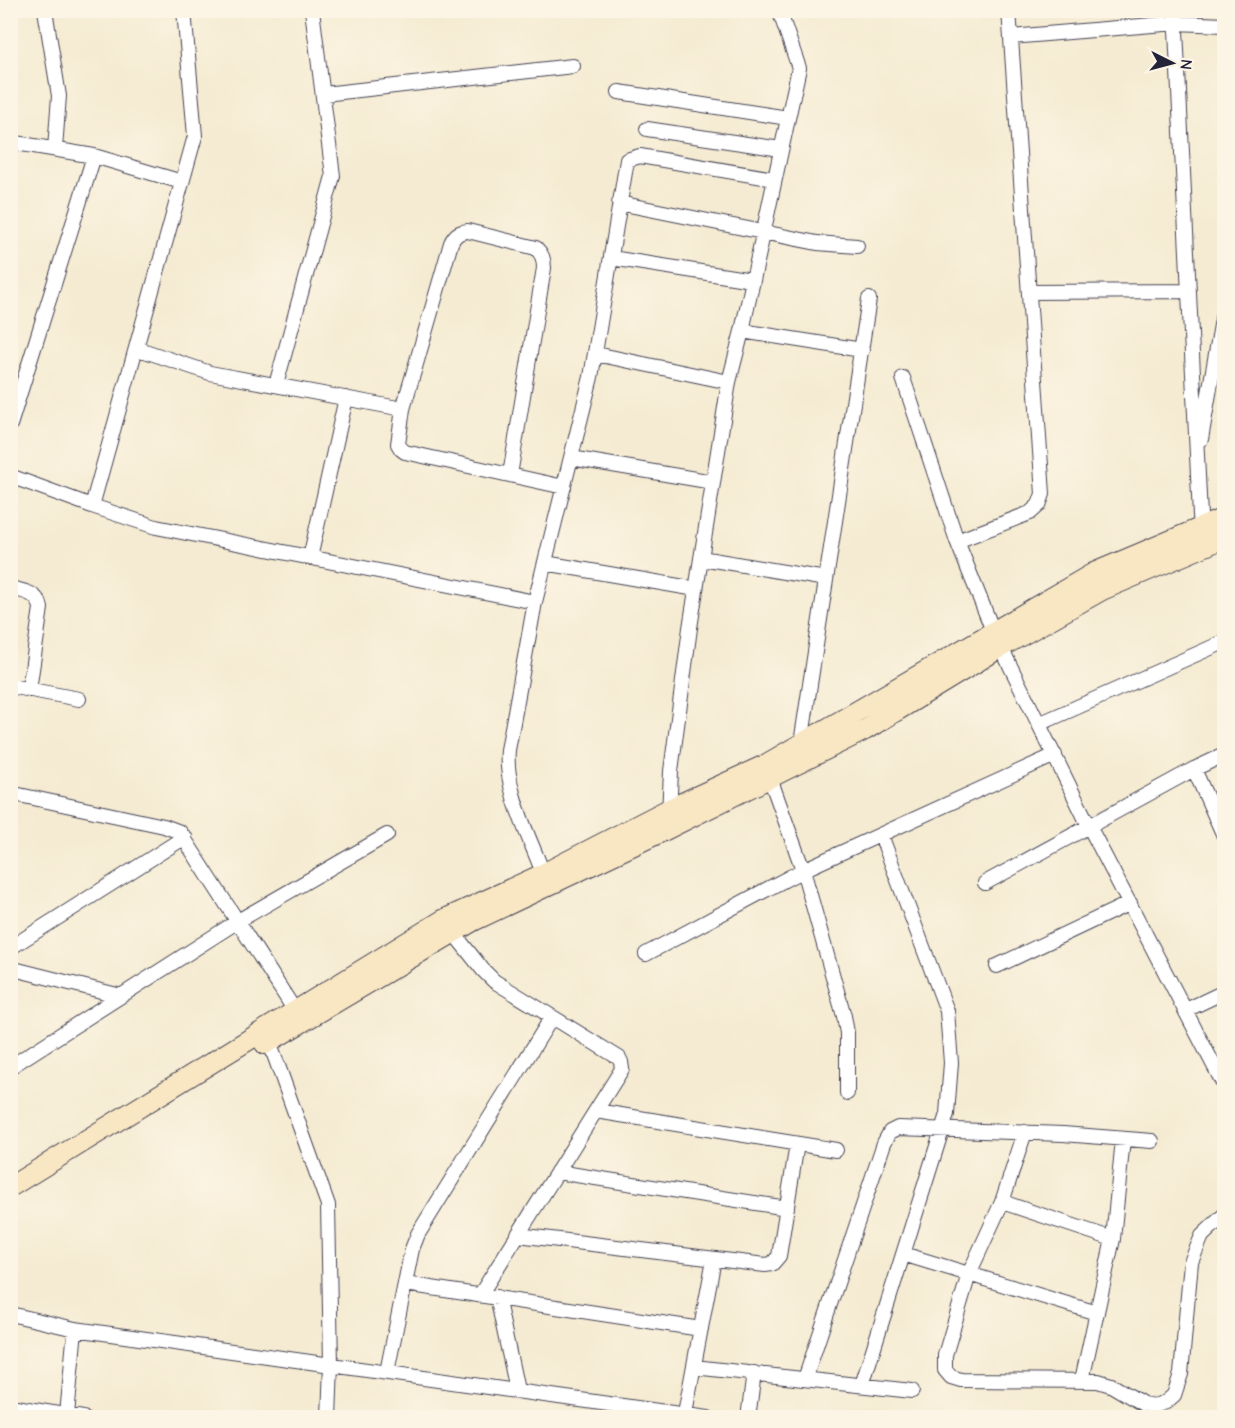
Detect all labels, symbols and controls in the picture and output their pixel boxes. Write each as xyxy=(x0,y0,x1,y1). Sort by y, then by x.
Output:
north arrow xyxy=(1142,33,1202,93)
text: N xyxy=(1176,58,1195,71)

